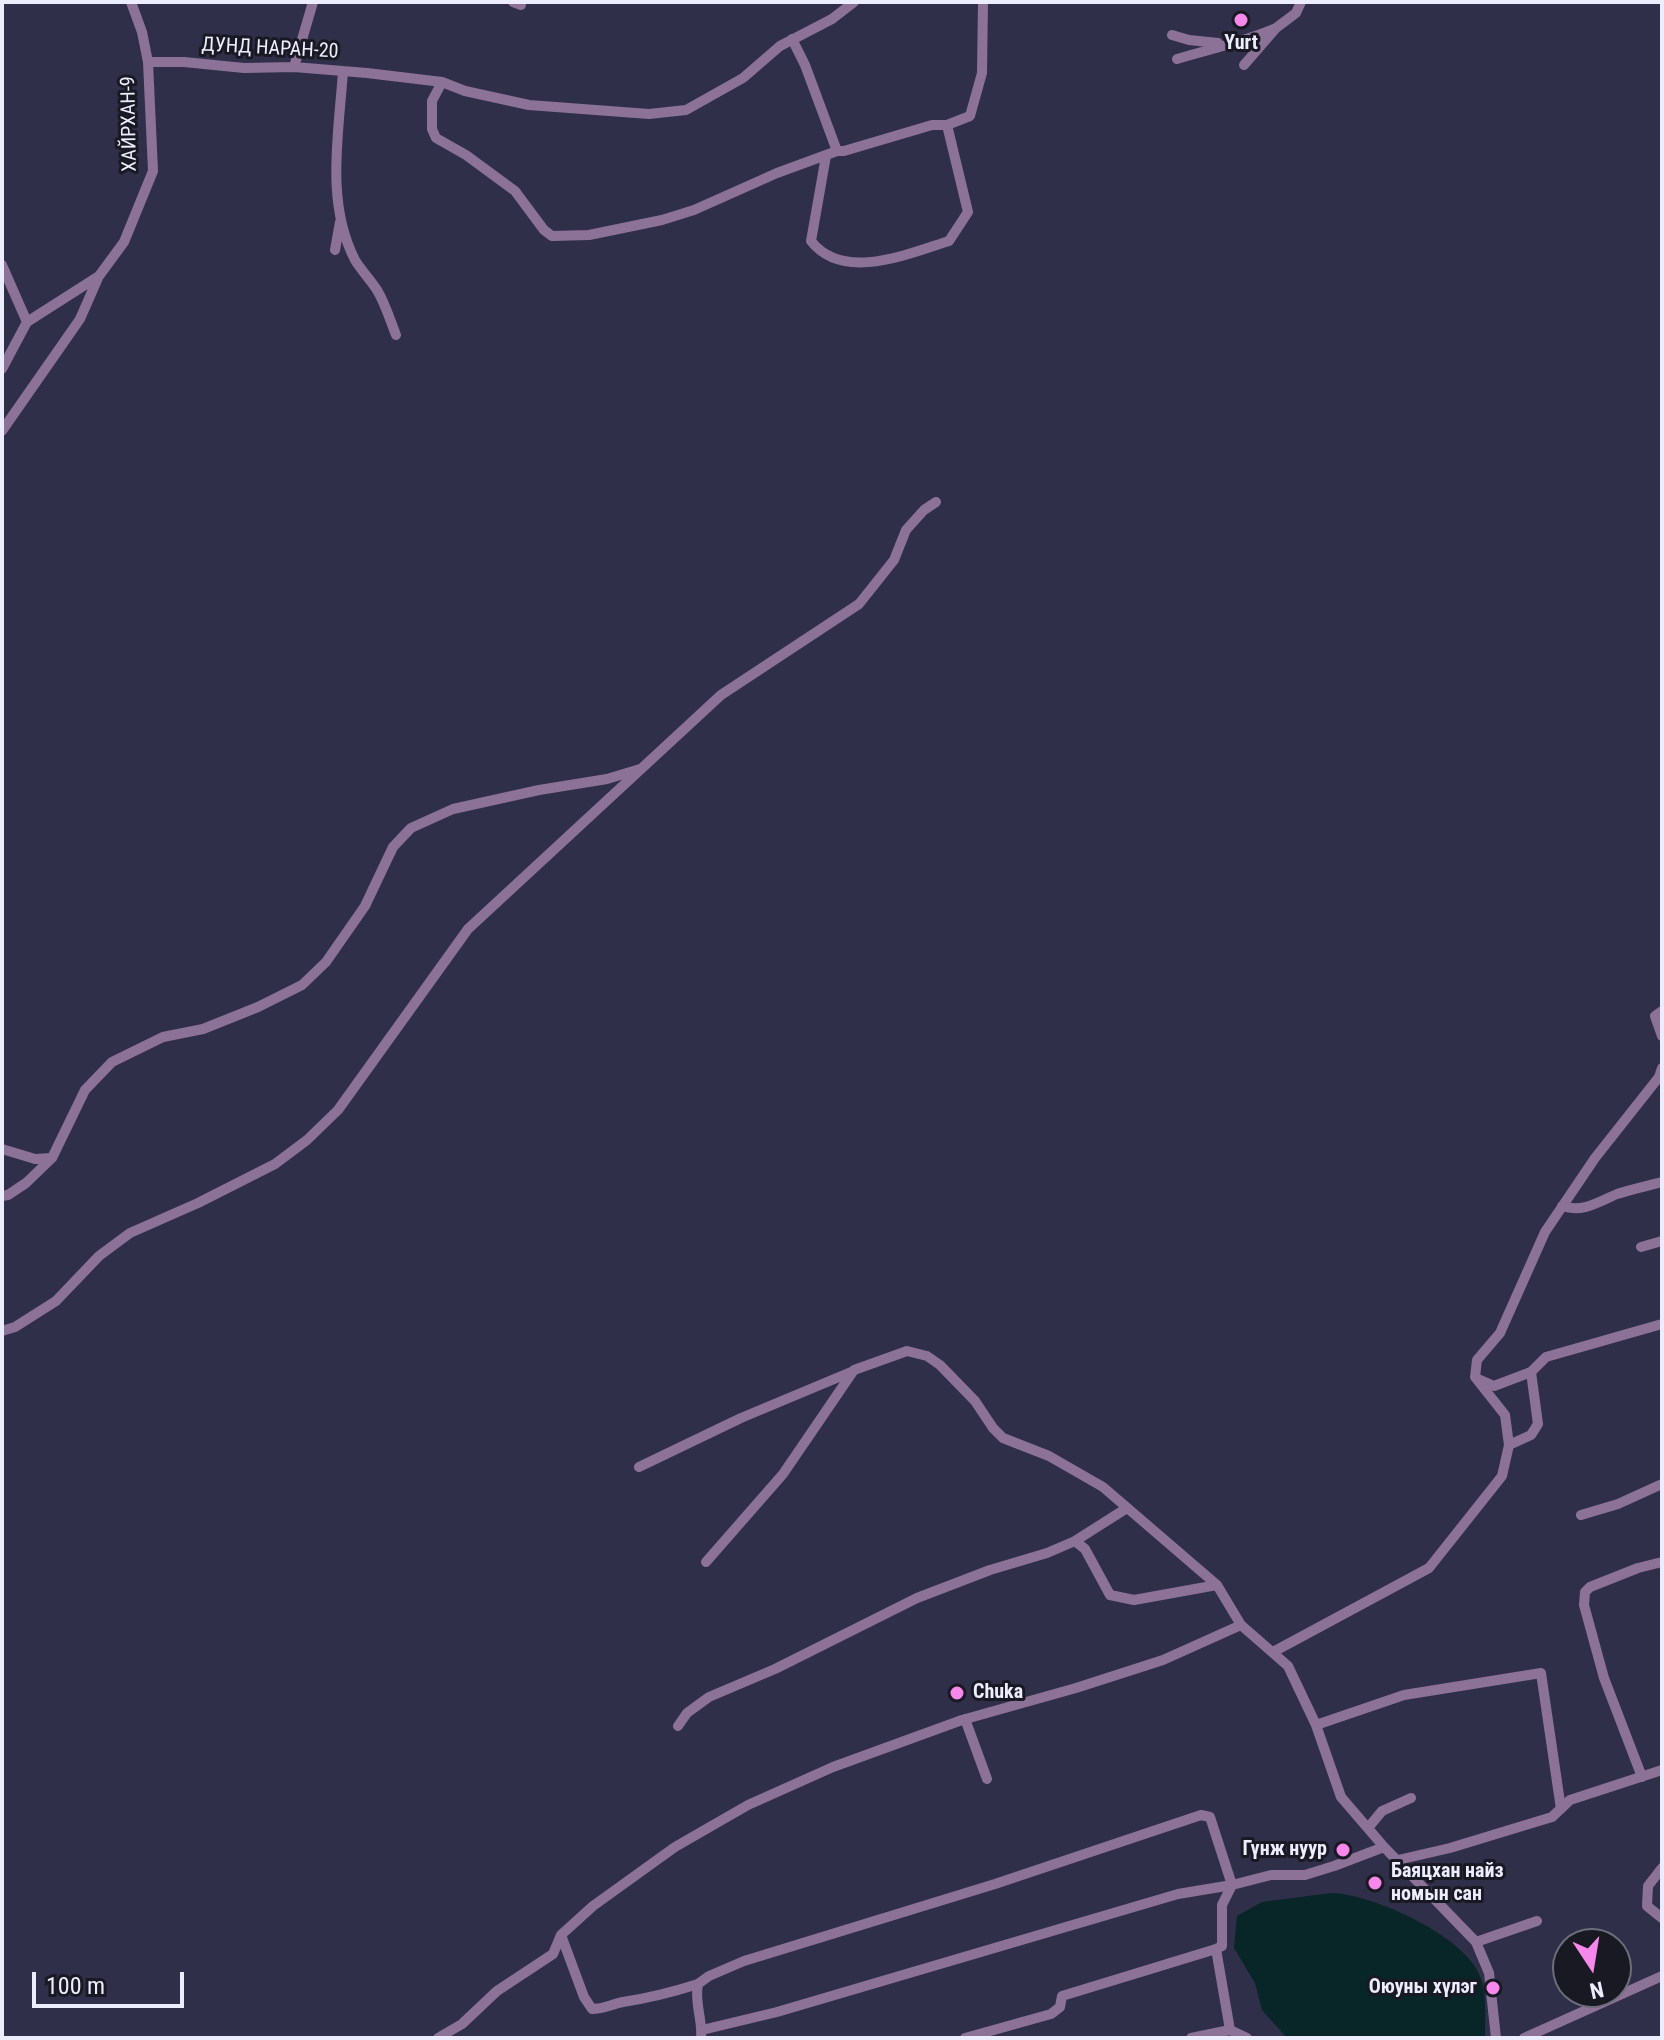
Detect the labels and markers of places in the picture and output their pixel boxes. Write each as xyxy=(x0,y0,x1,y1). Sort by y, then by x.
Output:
marker: Yurt xyxy=(1232,11,1250,29)
place label: Yurt xyxy=(1224,32,1258,56)
place label: Chuka xyxy=(973,1681,1023,1705)
marker: Chuka xyxy=(948,1684,966,1702)
place label: Гүнж нуур xyxy=(1242,1838,1327,1862)
marker: Гүнж нуур xyxy=(1334,1841,1352,1859)
place label: Баяцхан найз номын сан xyxy=(1391,1860,1504,1907)
marker: Баяцхан найз номын сан xyxy=(1366,1874,1384,1892)
place label: Оюуны хүлэг xyxy=(1369,1976,1477,2000)
marker: Оюуны хүлэг xyxy=(1484,1979,1502,1997)

